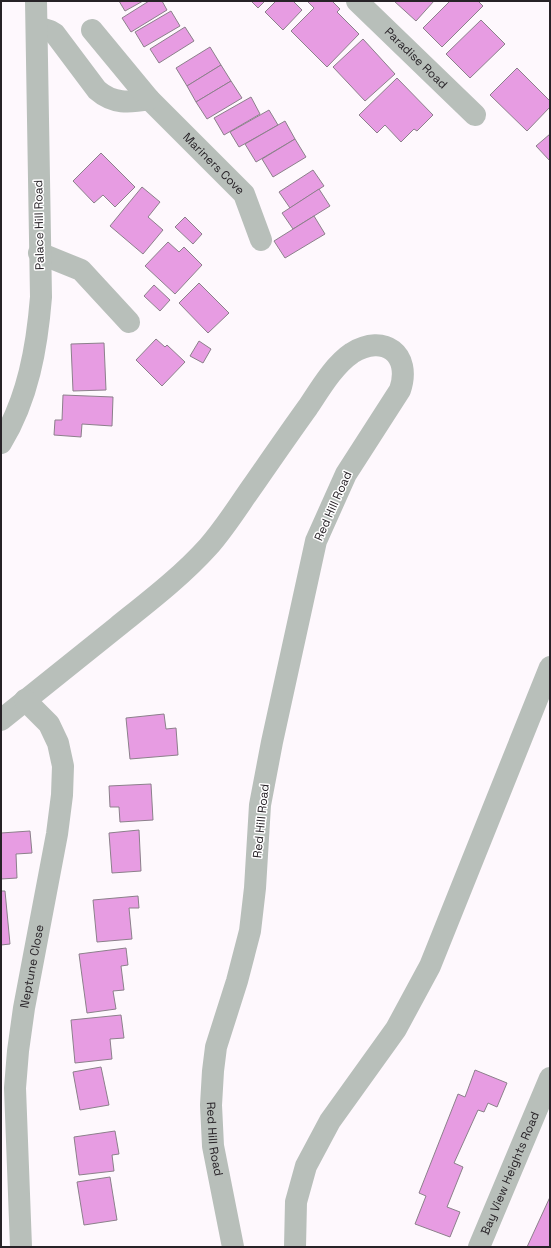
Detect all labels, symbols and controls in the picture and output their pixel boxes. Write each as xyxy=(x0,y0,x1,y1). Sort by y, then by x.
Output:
street label: Paradise Road xyxy=(381,24,451,92)
street label: Mariners Cove xyxy=(179,129,248,198)
street label: Palace Hill Road xyxy=(30,180,48,270)
street label: Red Hill Road xyxy=(310,469,356,543)
street label: Red Hill Road xyxy=(249,783,273,859)
street label: Neptune Close xyxy=(16,923,48,1009)
street label: Red Hill Road xyxy=(203,1101,227,1177)
street label: Bay View Heights Road xyxy=(477,1109,543,1237)

